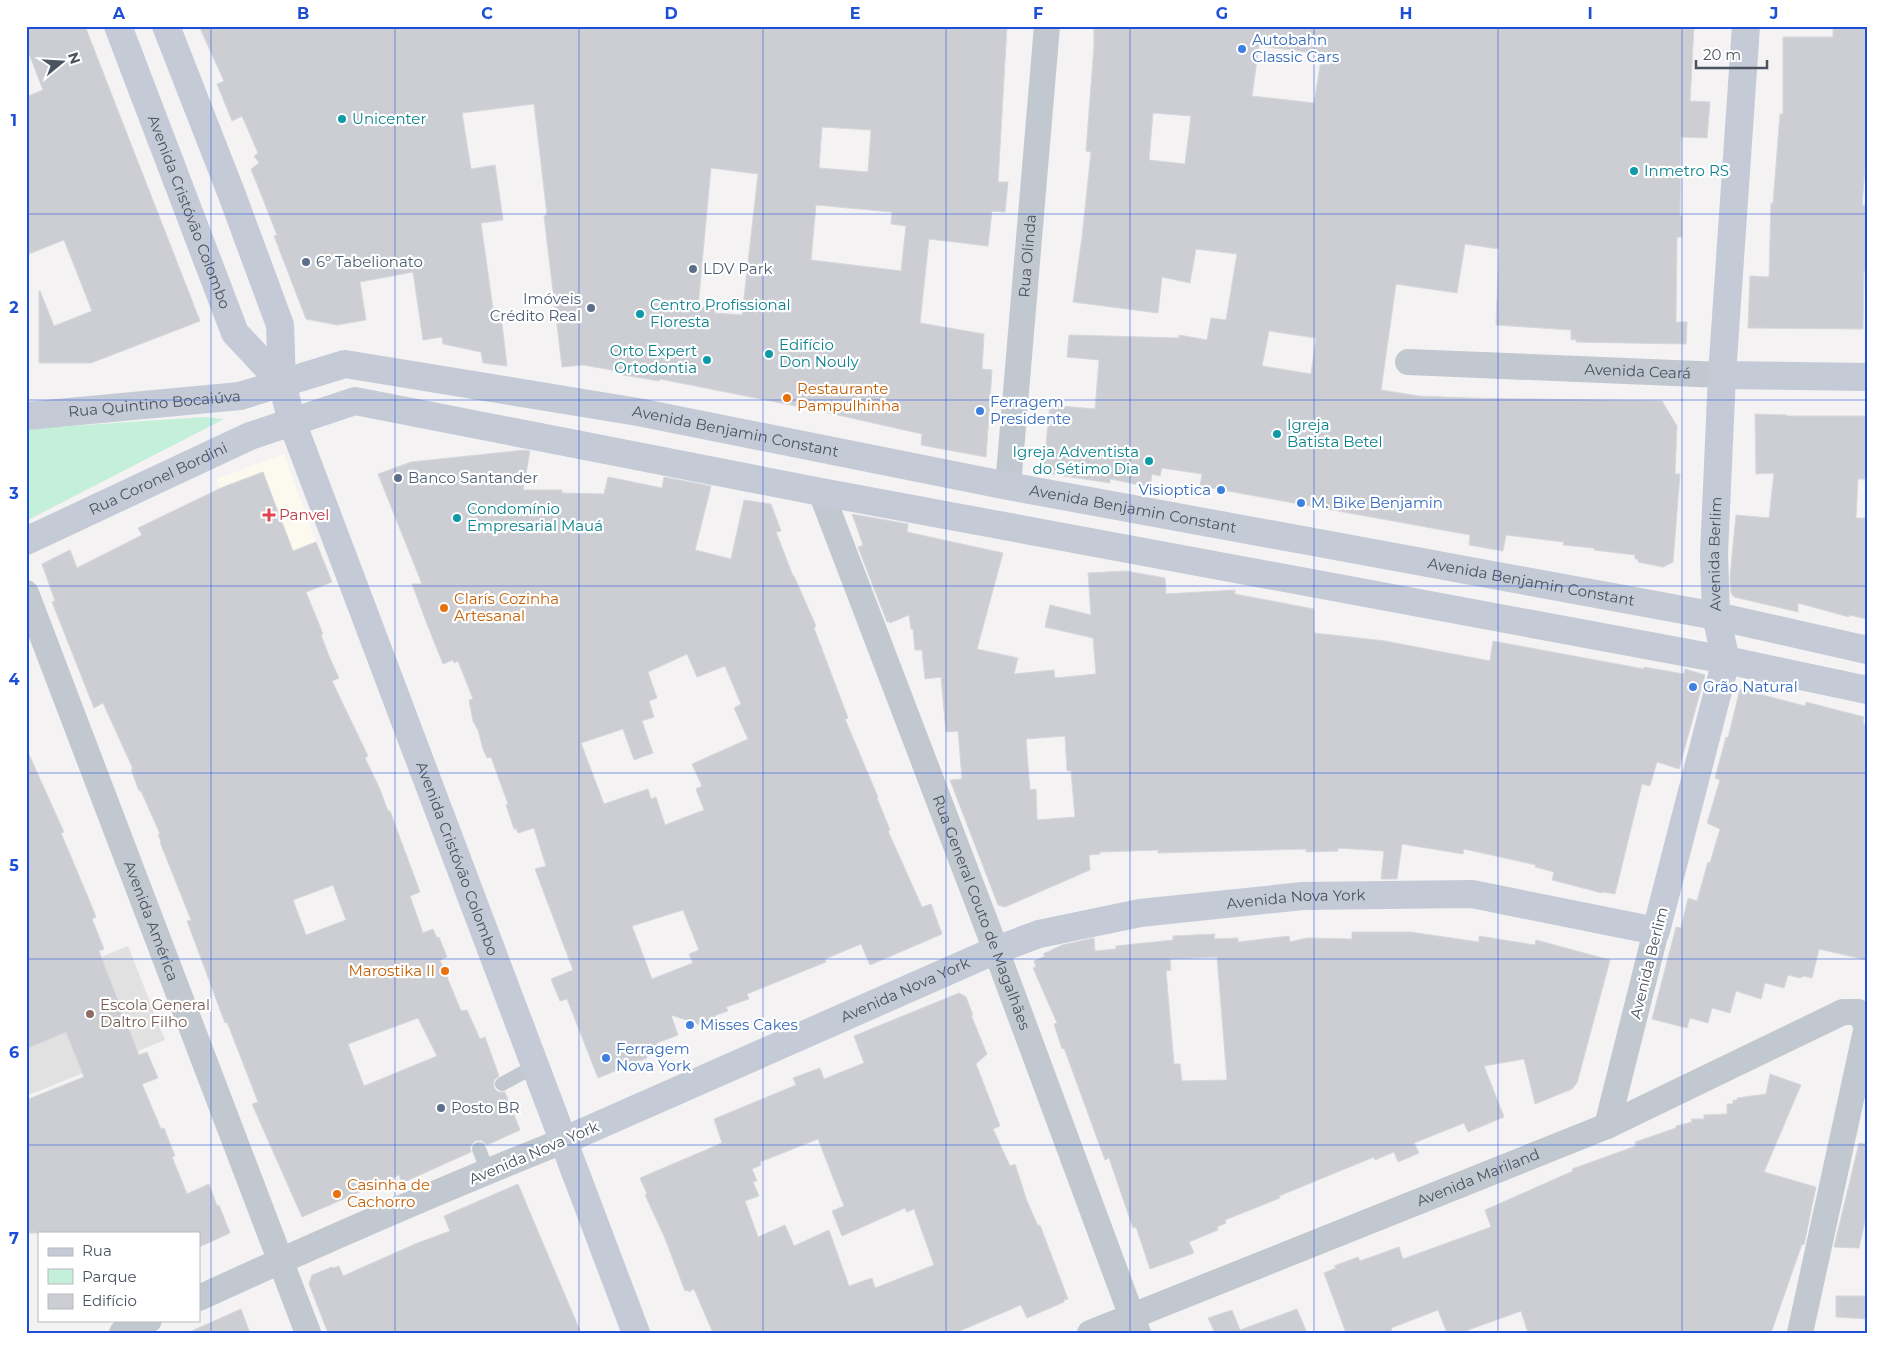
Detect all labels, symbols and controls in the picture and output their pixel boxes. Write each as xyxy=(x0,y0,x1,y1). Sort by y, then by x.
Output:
text: A xyxy=(112,4,126,23)
text: B xyxy=(297,4,309,23)
text: C xyxy=(481,4,493,23)
text: D xyxy=(664,4,678,23)
text: E xyxy=(850,4,860,23)
text: F xyxy=(1033,4,1043,23)
text: G xyxy=(1216,4,1228,23)
text: H xyxy=(1400,4,1412,23)
text: I xyxy=(1587,4,1593,23)
text: J xyxy=(1769,4,1778,23)
place label: Autobahn Classic Cars xyxy=(1252,30,1339,66)
north arrow xyxy=(38,38,88,88)
scale bar xyxy=(1696,38,1767,70)
marker: Autobahn Classic Cars xyxy=(1236,43,1248,55)
text: 20 m xyxy=(1703,45,1741,64)
text: N xyxy=(64,50,85,66)
place label: Unicenter xyxy=(352,109,426,128)
text: 1 xyxy=(11,111,17,130)
street label: Avenida Cristóvão Colombo xyxy=(144,112,235,311)
marker: Unicenter xyxy=(336,113,348,125)
place label: Inmetro RS xyxy=(1644,161,1729,180)
marker: Inmetro RS xyxy=(1628,165,1640,177)
street label: Rua Olinda xyxy=(1014,213,1040,298)
place label: 6º Tabelionato xyxy=(316,252,423,271)
marker: 6º Tabelionato xyxy=(300,256,312,268)
place label: LDV Park xyxy=(703,259,773,278)
marker: LDV Park xyxy=(687,263,699,275)
place label: Imóveis Crédito Real xyxy=(490,289,581,325)
place label: Centro Profissional Floresta xyxy=(650,295,791,331)
text: 2 xyxy=(9,298,19,317)
marker: Imóveis Crédito Real xyxy=(585,302,597,314)
marker: Centro Profissional Floresta xyxy=(634,308,646,320)
place label: Edifício Don Nouly xyxy=(779,335,860,371)
place label: Orto Expert Ortodontia xyxy=(610,341,697,377)
marker: Edifício Don Nouly xyxy=(763,348,775,360)
marker: Orto Expert Ortodontia xyxy=(701,354,713,366)
street label: Avenida Ceará xyxy=(1584,359,1692,383)
place label: Restaurante Pampulhinha xyxy=(797,379,900,415)
street label: Rua Quintino Bocaiúva xyxy=(67,386,241,421)
marker: Restaurante Pampulhinha xyxy=(781,392,793,404)
place label: Ferragem Presidente xyxy=(990,392,1071,428)
street label: Avenida Benjamin Constant xyxy=(631,401,840,461)
marker: Ferragem Presidente xyxy=(974,405,986,417)
place label: Igreja Batista Betel xyxy=(1287,415,1382,451)
marker: Igreja Batista Betel xyxy=(1271,428,1283,440)
street label: Rua Coronel Bordini xyxy=(86,438,230,519)
place label: Igreja Adventista do Sétimo Dia xyxy=(1012,442,1139,478)
marker: Igreja Adventista do Sétimo Dia xyxy=(1143,455,1155,467)
place label: Banco Santander xyxy=(408,468,538,487)
marker: Banco Santander xyxy=(392,472,404,484)
street label: Avenida Benjamin Constant xyxy=(1028,480,1238,537)
place label: Visioptica xyxy=(1138,480,1211,499)
text: 3 xyxy=(8,484,19,503)
marker: Visioptica xyxy=(1215,484,1227,496)
place label: M. Bike Benjamin xyxy=(1311,493,1443,512)
street label: Avenida Berlim xyxy=(1704,496,1726,612)
marker: M. Bike Benjamin xyxy=(1295,497,1307,509)
place label: Condomínio Empresarial Mauá xyxy=(467,499,603,535)
place label: Panvel xyxy=(279,505,329,524)
marker: Panvel xyxy=(263,509,275,521)
marker: Condomínio Empresarial Mauá xyxy=(451,512,463,524)
street label: Avenida Benjamin Constant xyxy=(1426,553,1636,610)
place label: Clarís Cozinha Artesanal xyxy=(454,589,559,625)
marker: Clarís Cozinha Artesanal xyxy=(438,602,450,614)
text: 4 xyxy=(8,670,20,689)
place label: Grão Natural xyxy=(1703,677,1798,696)
marker: Grão Natural xyxy=(1687,681,1699,693)
street label: Avenida Cristóvão Colombo xyxy=(412,759,503,958)
street label: Rua General Couto de Magalhães xyxy=(929,792,1035,1032)
text: 5 xyxy=(9,856,19,875)
street label: Avenida América xyxy=(120,858,183,984)
street label: Avenida Nova York xyxy=(1225,885,1366,913)
street label: Avenida Berlim xyxy=(1625,905,1672,1021)
street label: Avenida Nova York xyxy=(837,953,973,1026)
place label: Marostika II xyxy=(348,961,435,980)
marker: Marostika II xyxy=(439,965,451,977)
place label: Escola General Daltro Filho xyxy=(100,995,210,1031)
marker: Escola General Daltro Filho xyxy=(84,1008,96,1020)
place label: Misses Cakes xyxy=(700,1015,798,1034)
marker: Misses Cakes xyxy=(684,1019,696,1031)
place label: Ferragem Nova York xyxy=(616,1039,691,1075)
text: 6 xyxy=(9,1043,19,1062)
marker: Ferragem Nova York xyxy=(600,1052,612,1064)
place label: Posto BR xyxy=(451,1098,520,1117)
marker: Posto BR xyxy=(435,1102,447,1114)
street label: Avenida Nova York xyxy=(466,1117,602,1189)
street label: Avenida Mariland xyxy=(1414,1144,1542,1210)
place label: Casinha de Cachorro xyxy=(347,1175,430,1211)
marker: Casinha de Cachorro xyxy=(331,1188,343,1200)
text: 7 xyxy=(9,1229,19,1248)
legend xyxy=(38,1232,200,1322)
text: Rua xyxy=(82,1241,112,1260)
text: Parque xyxy=(82,1267,137,1286)
text: Edifício xyxy=(82,1291,137,1310)

